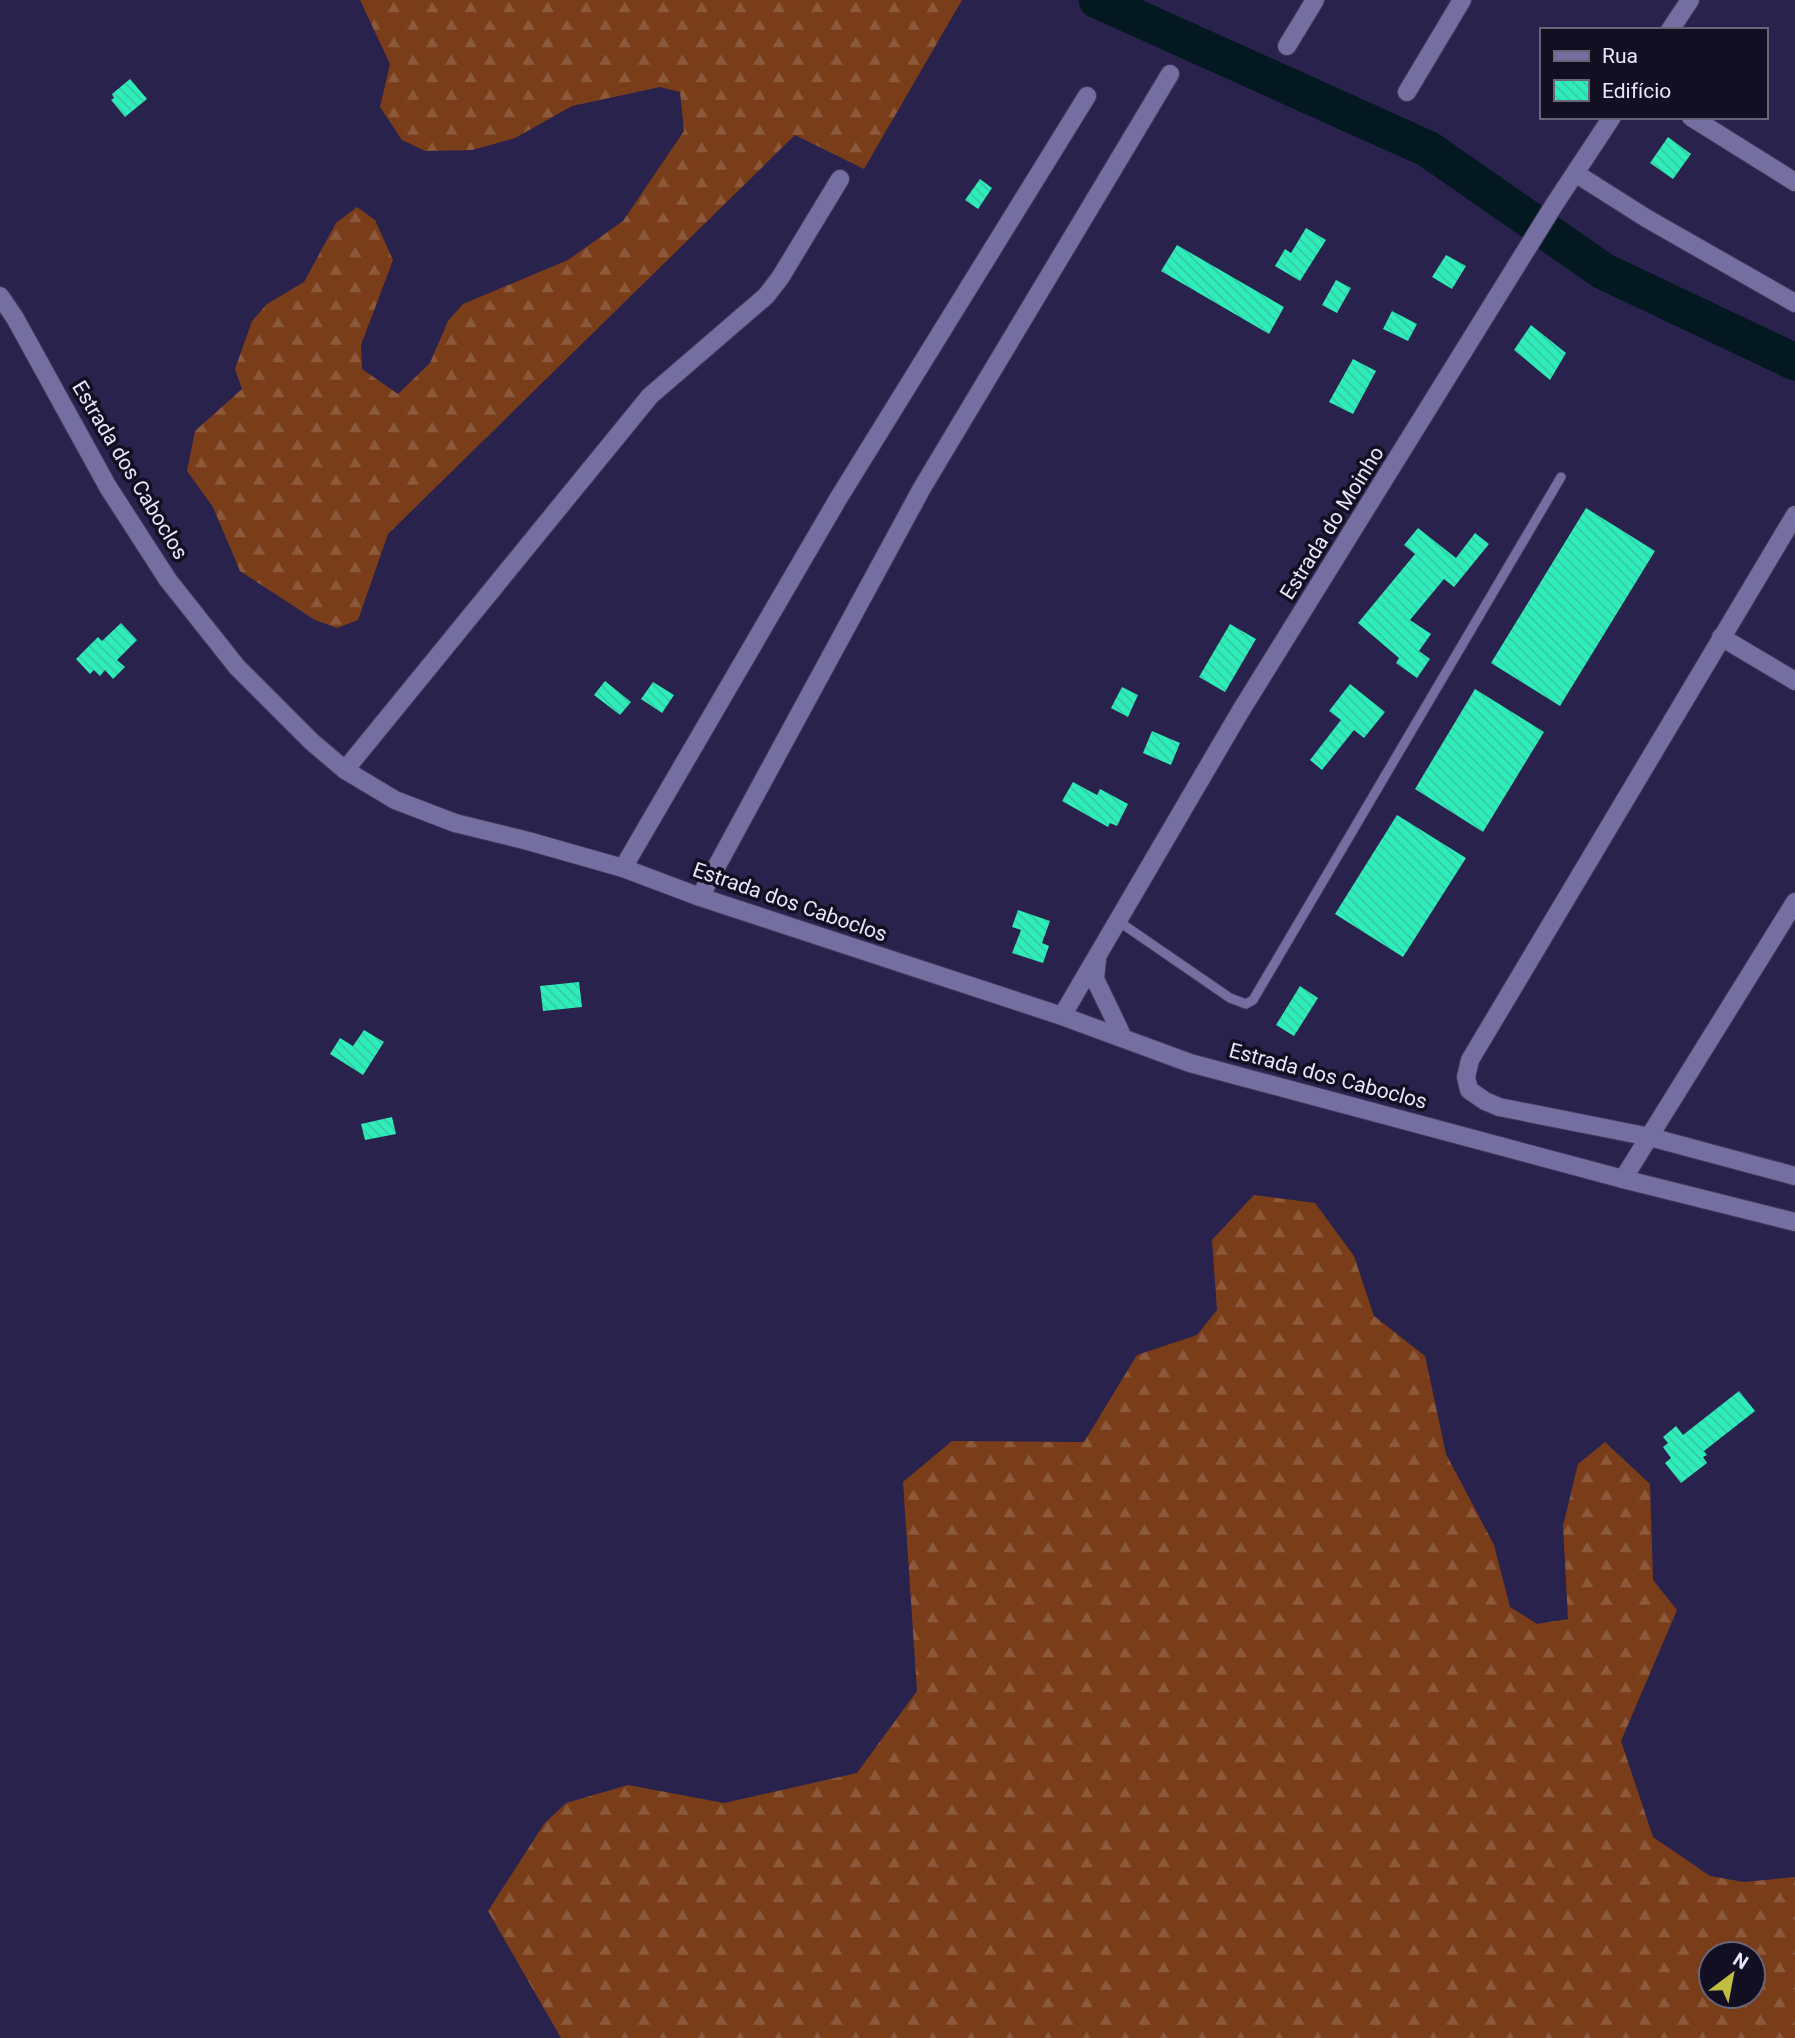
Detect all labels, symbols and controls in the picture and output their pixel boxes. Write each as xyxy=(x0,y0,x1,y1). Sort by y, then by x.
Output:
legend xyxy=(1540,28,1767,119)
text: Rua xyxy=(1602,44,1638,68)
text: Edifício xyxy=(1602,79,1671,103)
street label: Estrada dos Caboclos xyxy=(67,376,193,564)
street label: Estrada do Moinho xyxy=(1275,442,1389,604)
street label: Estrada dos Caboclos xyxy=(690,857,890,947)
street label: Estrada dos Caboclos xyxy=(1226,1038,1430,1114)
north arrow xyxy=(1697,1940,1767,2010)
text: N xyxy=(1729,1948,1753,1974)

